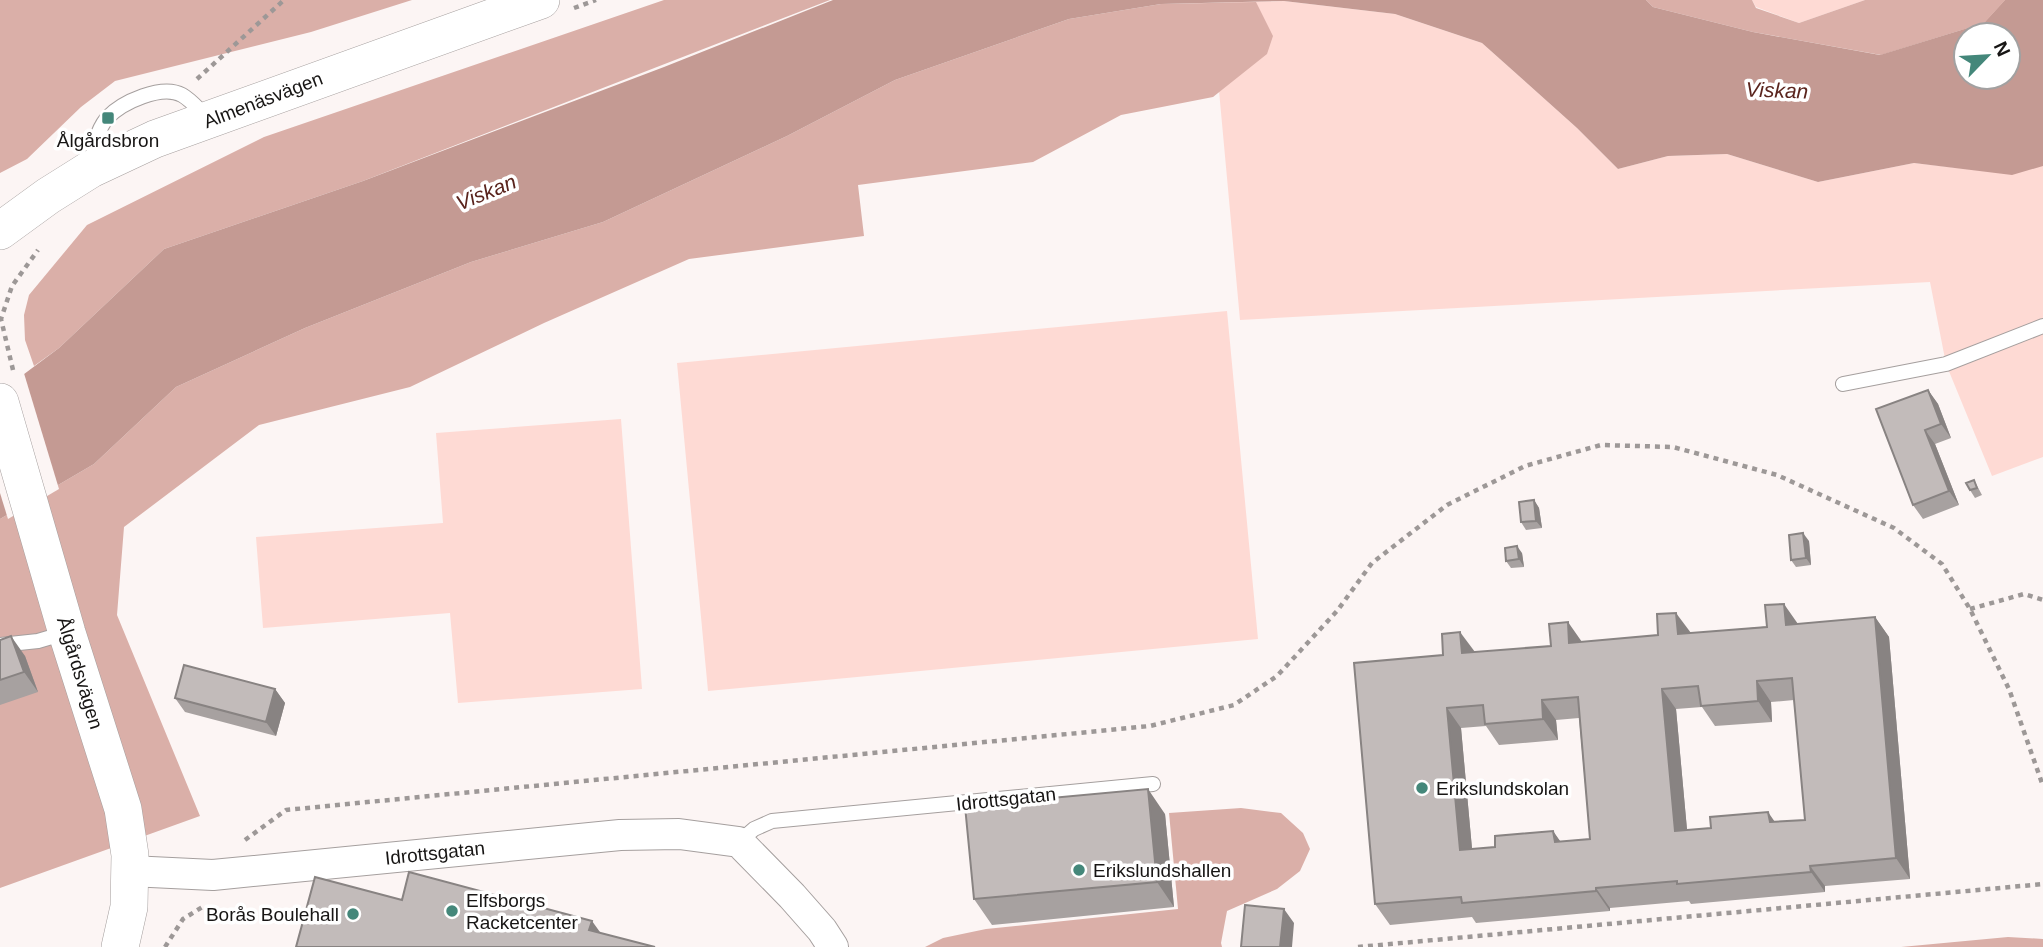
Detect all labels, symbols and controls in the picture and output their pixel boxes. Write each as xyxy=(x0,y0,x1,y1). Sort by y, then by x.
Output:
north arrow xyxy=(1952,21,2022,91)
text: N xyxy=(1990,38,2014,60)
street label: Almenäsvägen xyxy=(201,68,325,132)
water label: Viskan xyxy=(1745,77,1809,103)
marker: Ålgårdsbron xyxy=(100,110,116,126)
place label: Ålgårdsbron xyxy=(57,130,159,151)
water label: Viskan xyxy=(453,170,519,214)
street label: Ålgårdsvägen xyxy=(53,614,107,732)
place label: Erikslundskolan xyxy=(1436,778,1569,799)
marker: Erikslundskolan xyxy=(1414,780,1430,796)
street label: Idrottsgatan xyxy=(955,783,1057,815)
street label: Idrottsgatan xyxy=(384,837,486,869)
place label: Erikslundshallen xyxy=(1093,860,1231,881)
marker: Erikslundshallen xyxy=(1071,862,1087,878)
place label: Elfsborgs Racketcenter xyxy=(466,890,579,933)
marker: Elfsborgs Racketcenter xyxy=(444,903,460,919)
place label: Borås Boulehall xyxy=(206,904,339,925)
marker: Borås Boulehall xyxy=(345,906,361,922)

